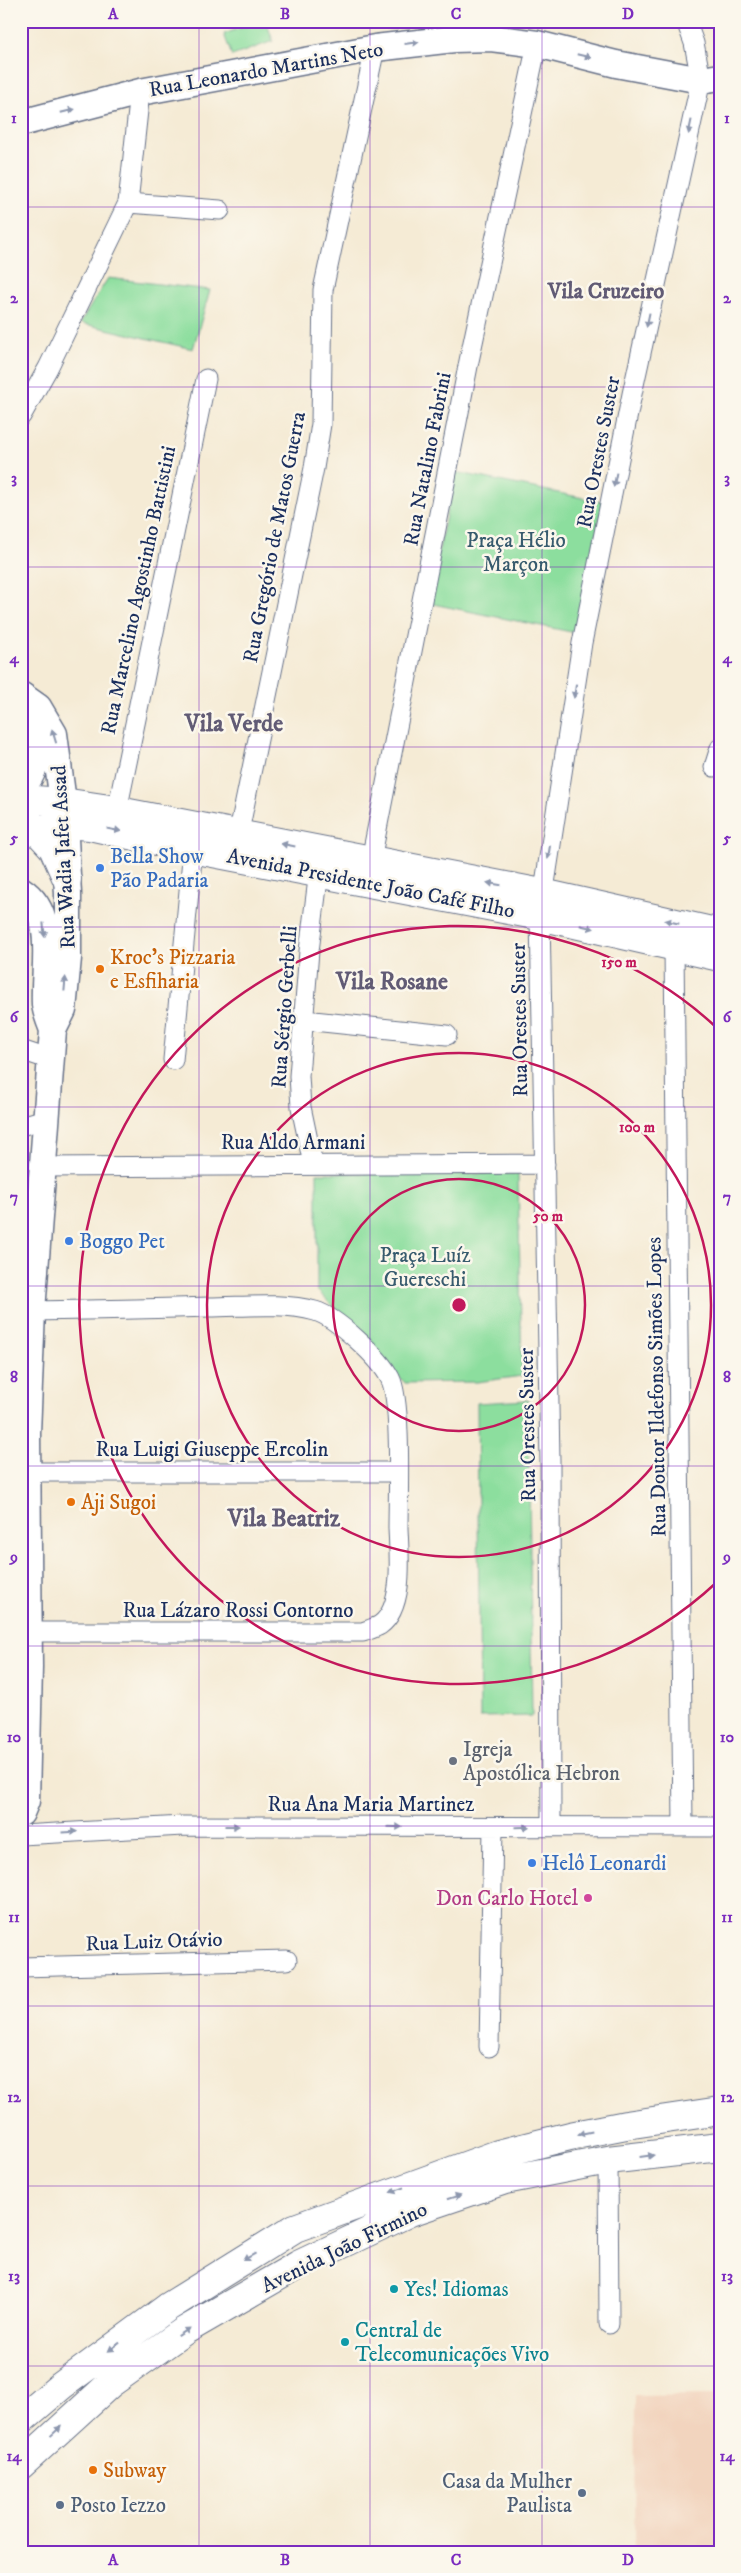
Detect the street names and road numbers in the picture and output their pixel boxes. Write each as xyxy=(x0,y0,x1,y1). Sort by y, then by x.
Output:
street label: Rua Leonardo Martins Neto xyxy=(147,37,385,103)
street label: Rua Natalino Fabrini xyxy=(398,370,458,548)
street label: Rua Orestes Suster xyxy=(572,374,626,530)
street label: Rua Gregório de Matos Guerra xyxy=(238,409,312,665)
street label: Rua Marcelino Agostinho Battistini xyxy=(96,443,182,737)
street label: Rua Wadia Jafet Assad xyxy=(46,764,82,949)
street label: Avenida Presidente João Café Filho xyxy=(225,843,517,925)
street label: Rua Sérgio Gerbelli xyxy=(266,925,304,1089)
street label: Rua Orestes Suster xyxy=(506,942,534,1097)
street label: Rua Aldo Armani xyxy=(221,1130,365,1156)
street label: Rua Doutor Ildefonso Simões Lopes xyxy=(641,1237,673,1537)
street label: Rua Orestes Suster xyxy=(514,1347,542,1502)
street label: Rua Luigi Giuseppe Ercolin xyxy=(96,1437,329,1463)
street label: Rua Lázaro Rossi Contorno xyxy=(123,1598,354,1624)
street label: Rua Ana Maria Martinez xyxy=(268,1792,474,1818)
street label: Rua Luiz Otávio xyxy=(85,1927,223,1957)
street label: Avenida João Firmino xyxy=(257,2196,432,2299)

